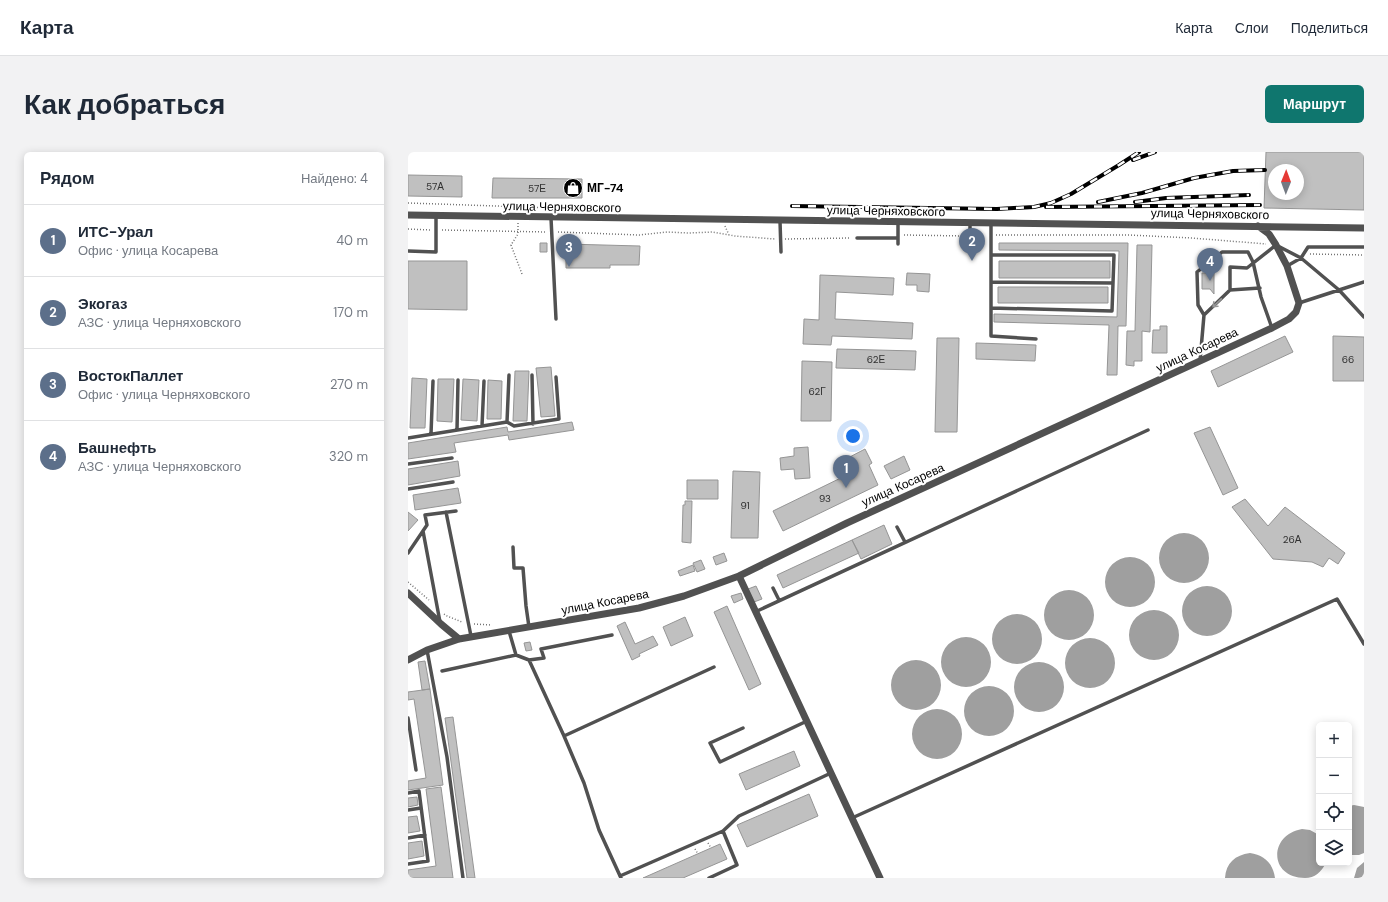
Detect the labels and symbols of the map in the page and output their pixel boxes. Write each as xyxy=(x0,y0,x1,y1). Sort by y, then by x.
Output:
north arrow xyxy=(1268,164,1304,200)
shop icon: МГ-74 xyxy=(562,177,584,199)
house number: 57А xyxy=(426,180,444,193)
place label: МГ-74 xyxy=(587,180,624,196)
house number: 57Е xyxy=(528,182,546,195)
street label: улица Черняховского xyxy=(503,198,622,216)
street label: улица Черняховского xyxy=(827,202,946,220)
street label: улица Черняховского xyxy=(1151,205,1270,223)
pin: 2 xyxy=(959,228,985,261)
pin: 3 xyxy=(556,234,582,267)
pin: 4 xyxy=(1197,248,1223,281)
one-way arrow xyxy=(1212,298,1222,307)
street label: улица Косарева xyxy=(1153,324,1241,376)
house number: 62Е xyxy=(867,353,886,366)
house number: 66 xyxy=(1342,353,1354,366)
house number: 62Г xyxy=(808,385,826,398)
your location xyxy=(843,426,863,446)
pin: 1 xyxy=(833,455,859,488)
street label: улица Косарева xyxy=(859,460,947,510)
house number: 93 xyxy=(819,492,831,505)
house number: 91 xyxy=(740,499,750,512)
house number: 26А xyxy=(1283,533,1302,546)
street label: улица Косарева xyxy=(560,586,650,618)

